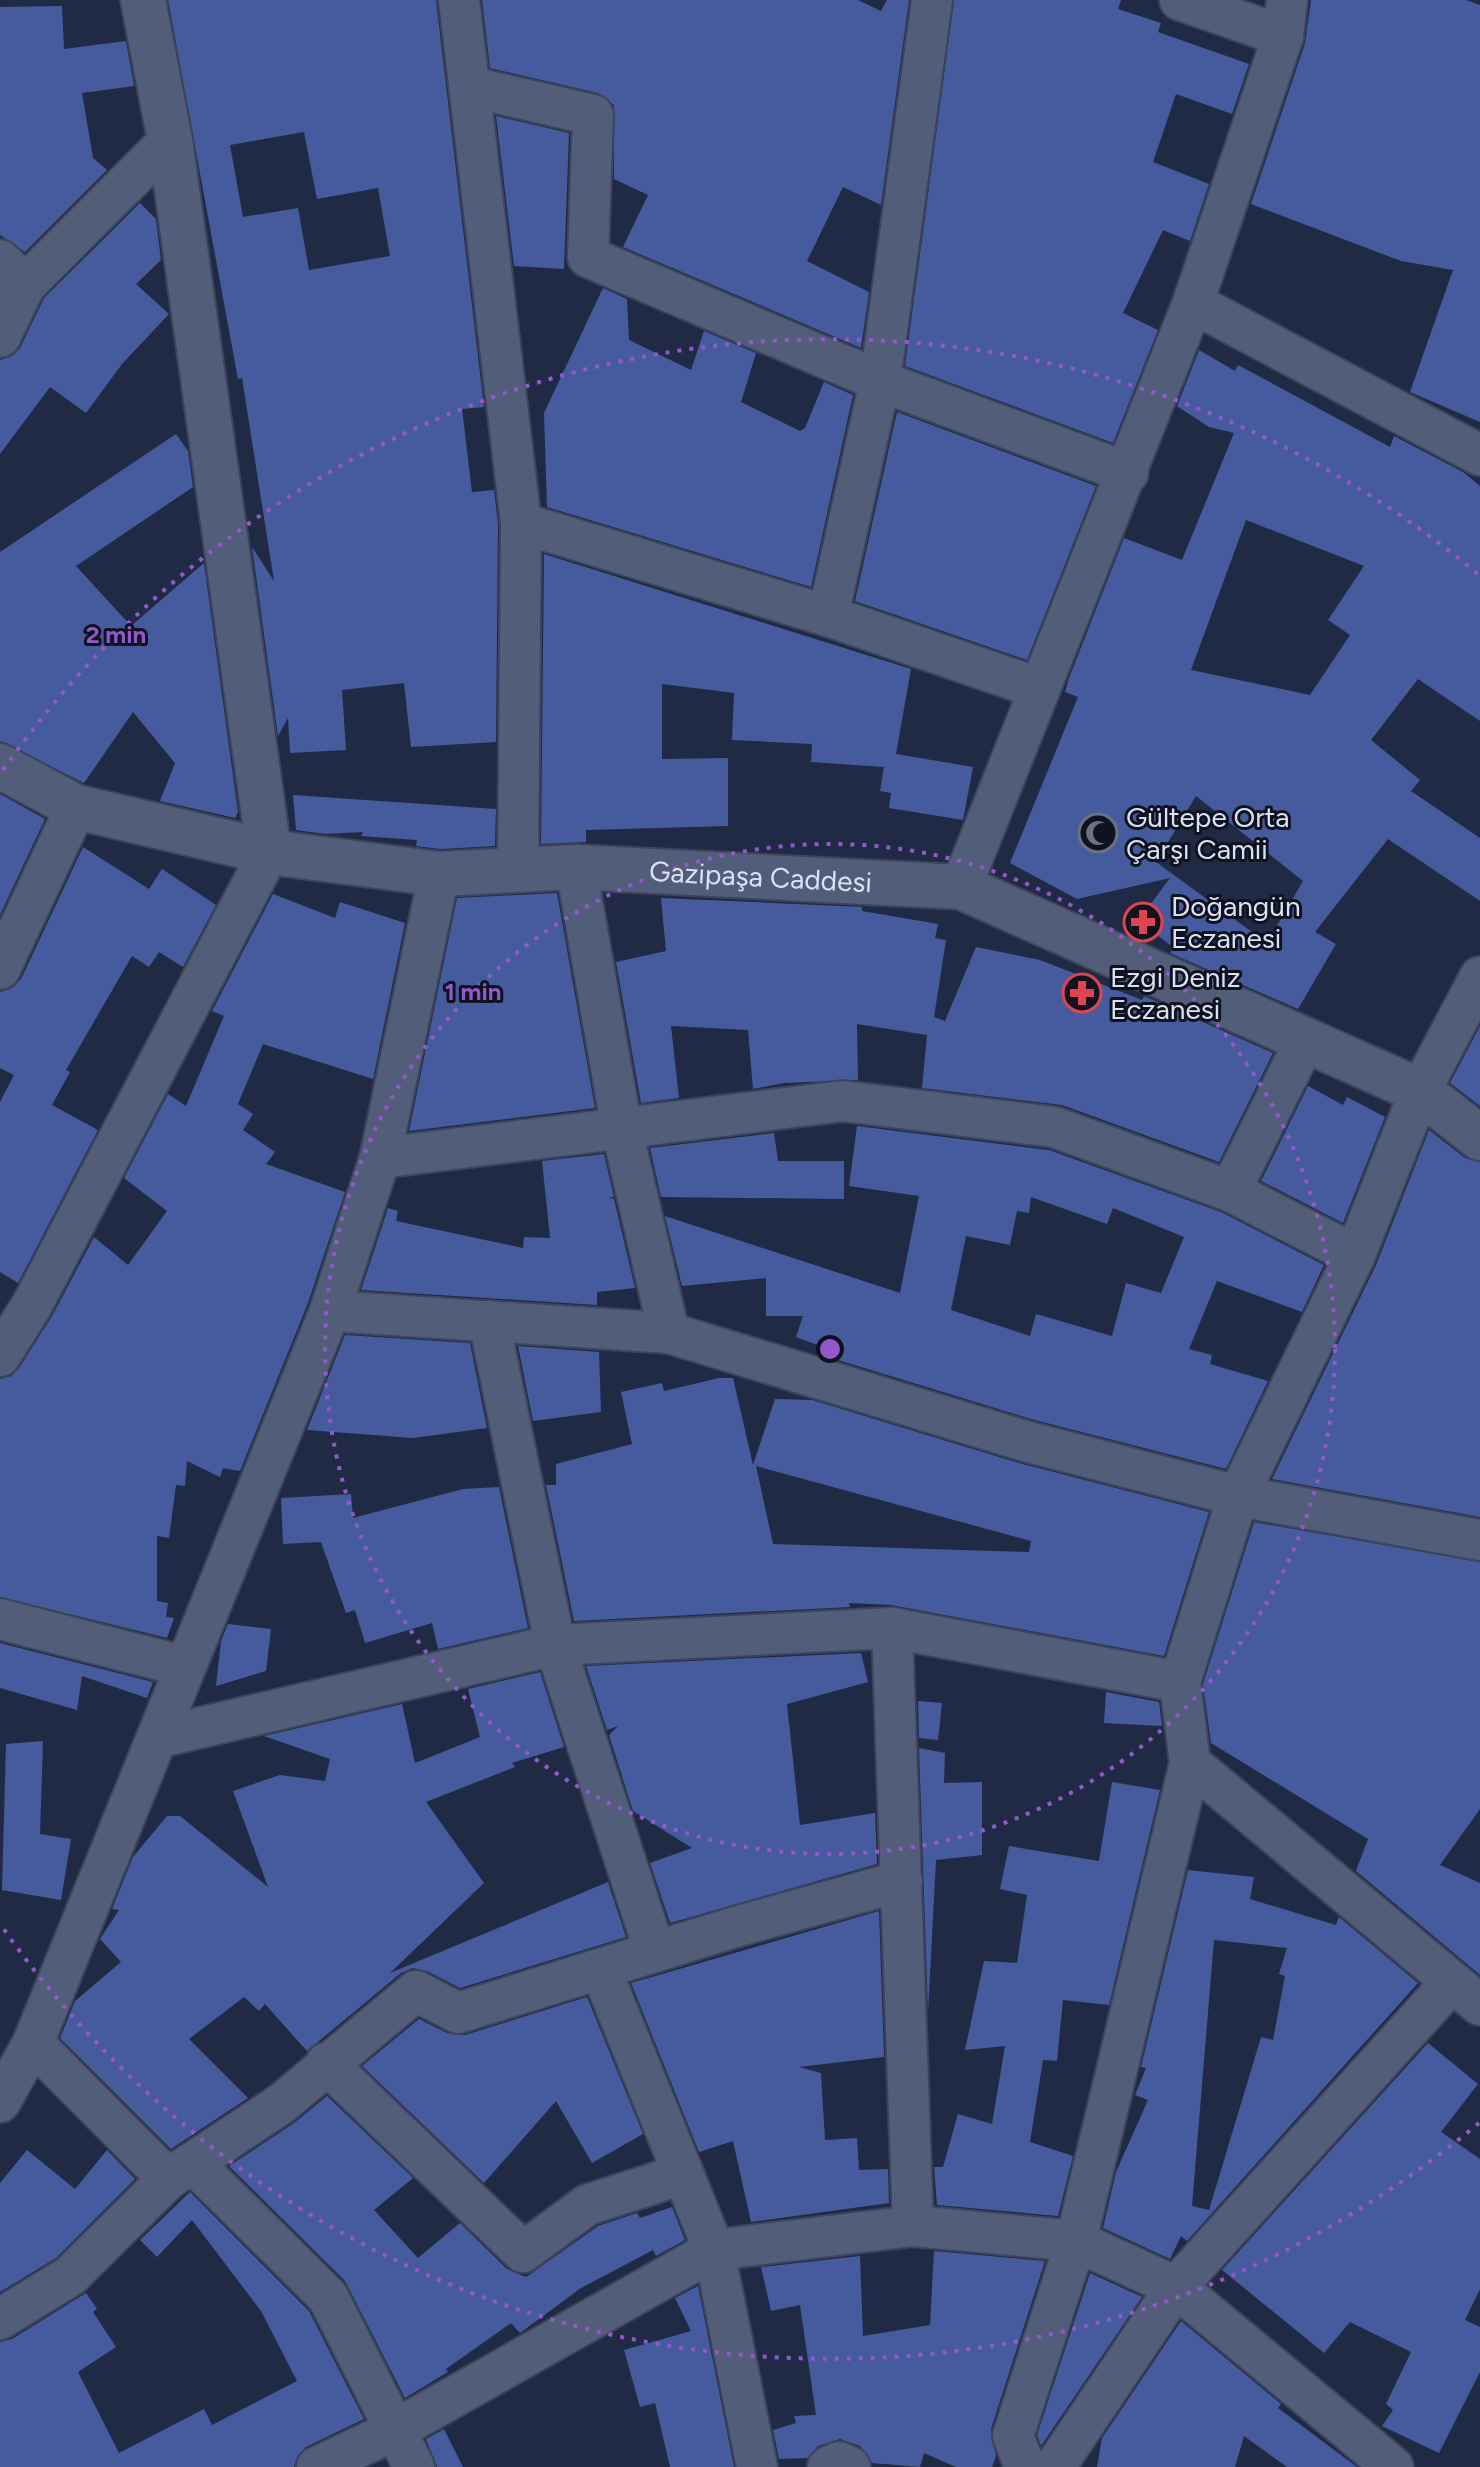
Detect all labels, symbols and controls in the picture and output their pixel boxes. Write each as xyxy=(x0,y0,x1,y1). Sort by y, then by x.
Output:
text: 2 min xyxy=(86,620,146,649)
place label: Gültepe Orta Çarşı Camii xyxy=(1126,800,1290,866)
mosque icon: Gültepe Orta Çarşı Camii xyxy=(1077,812,1119,854)
street label: Gazipaşa Caddesi xyxy=(648,854,873,899)
place label: Doğangün Eczanesi xyxy=(1171,889,1301,955)
pharmacy icon: Doğangün Eczanesi xyxy=(1122,901,1164,943)
place label: Ezgi Deniz Eczanesi xyxy=(1110,960,1241,1026)
pharmacy icon: Ezgi Deniz Eczanesi xyxy=(1061,972,1103,1014)
text: 1 min xyxy=(445,977,501,1006)
centre of rings xyxy=(816,1335,844,1363)

